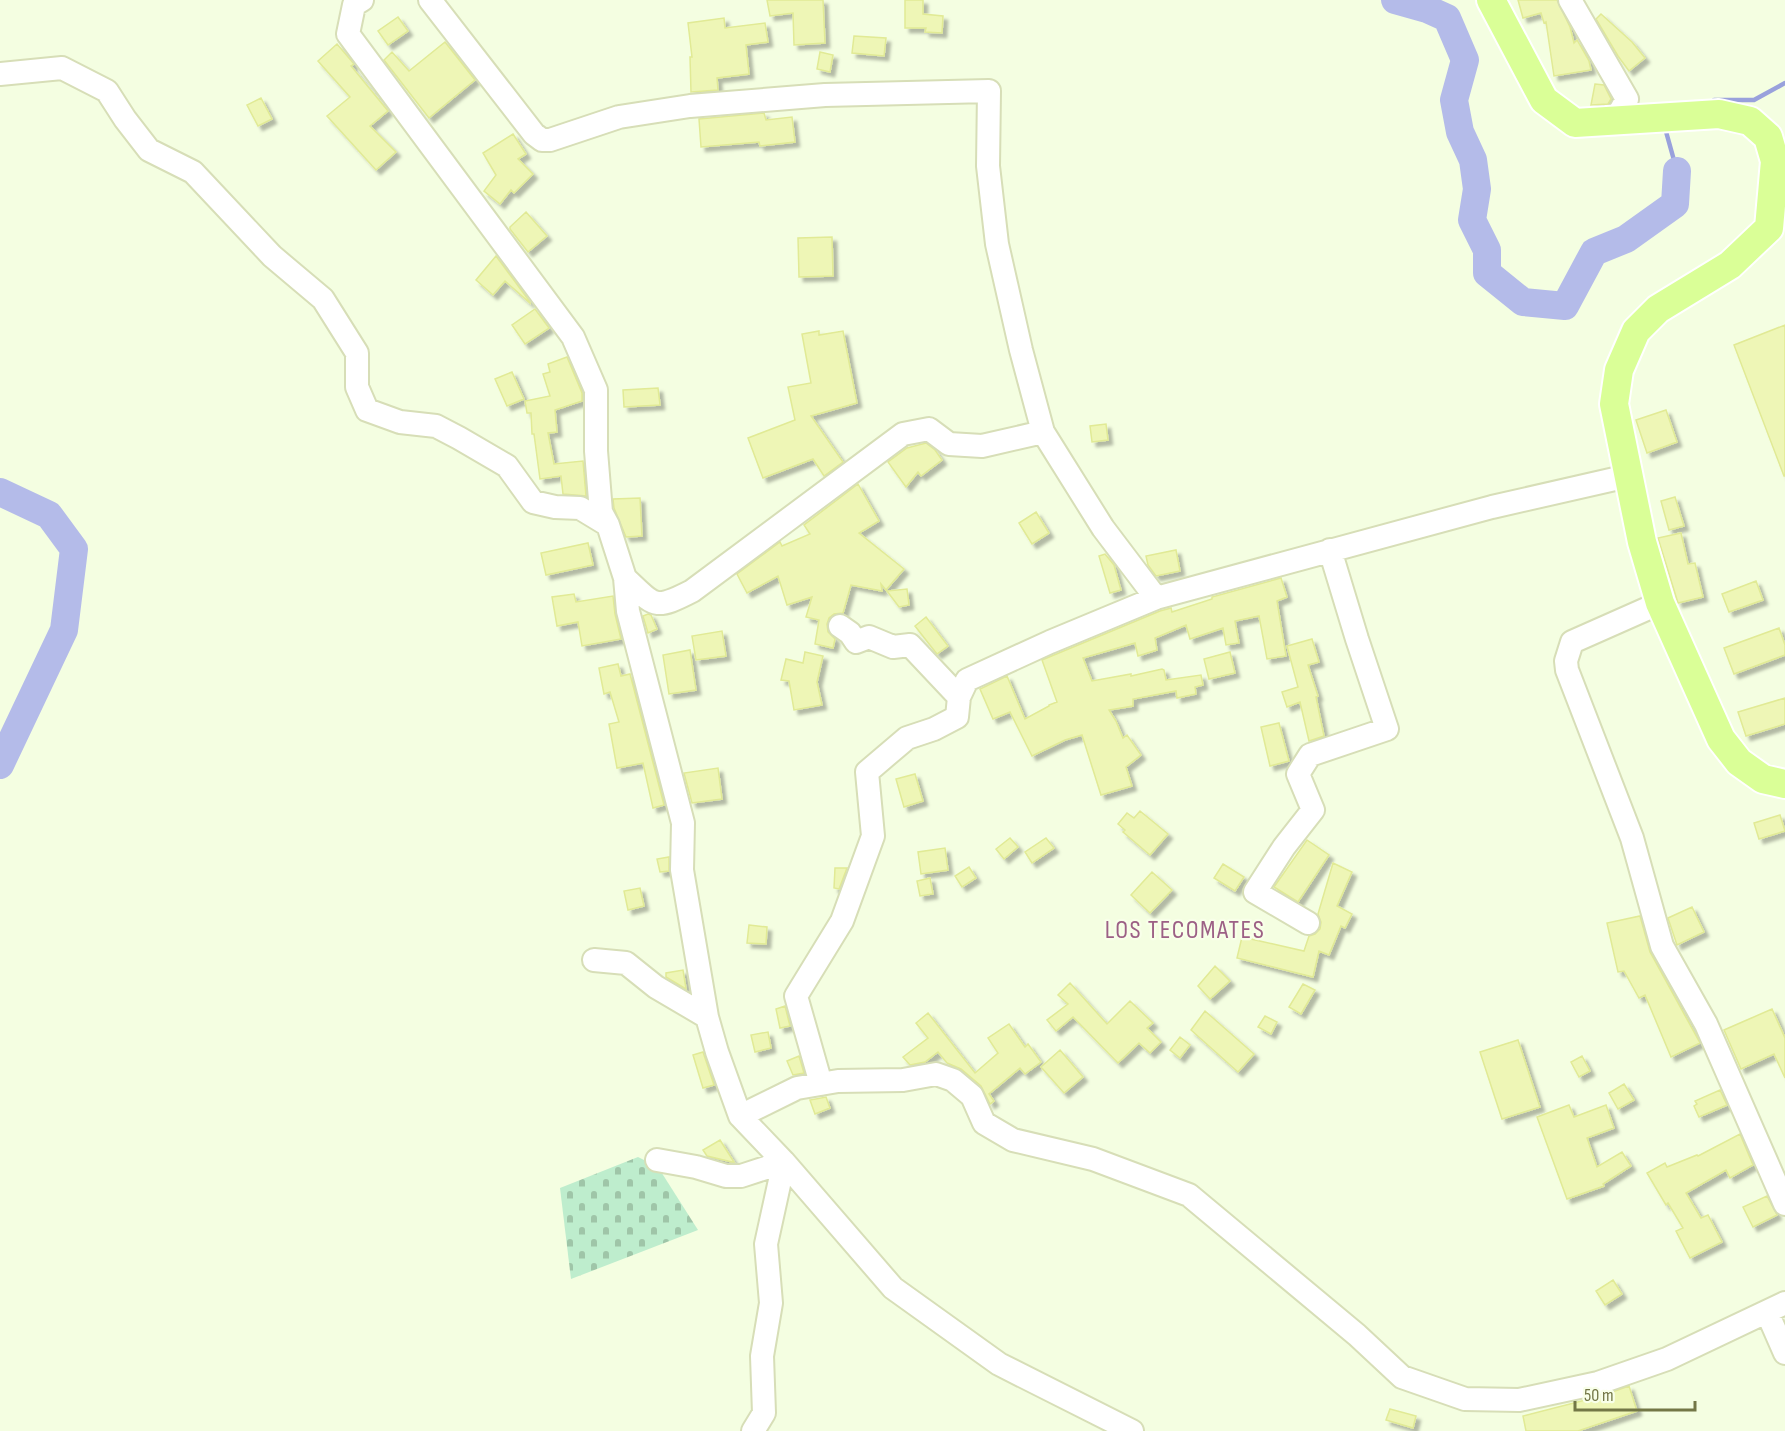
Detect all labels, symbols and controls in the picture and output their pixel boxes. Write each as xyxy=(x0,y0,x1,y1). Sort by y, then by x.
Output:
district label: LOS TECOMATES xyxy=(1105,915,1265,946)
scale bar xyxy=(1575,1374,1695,1412)
text: 50 m xyxy=(1584,1385,1614,1406)

